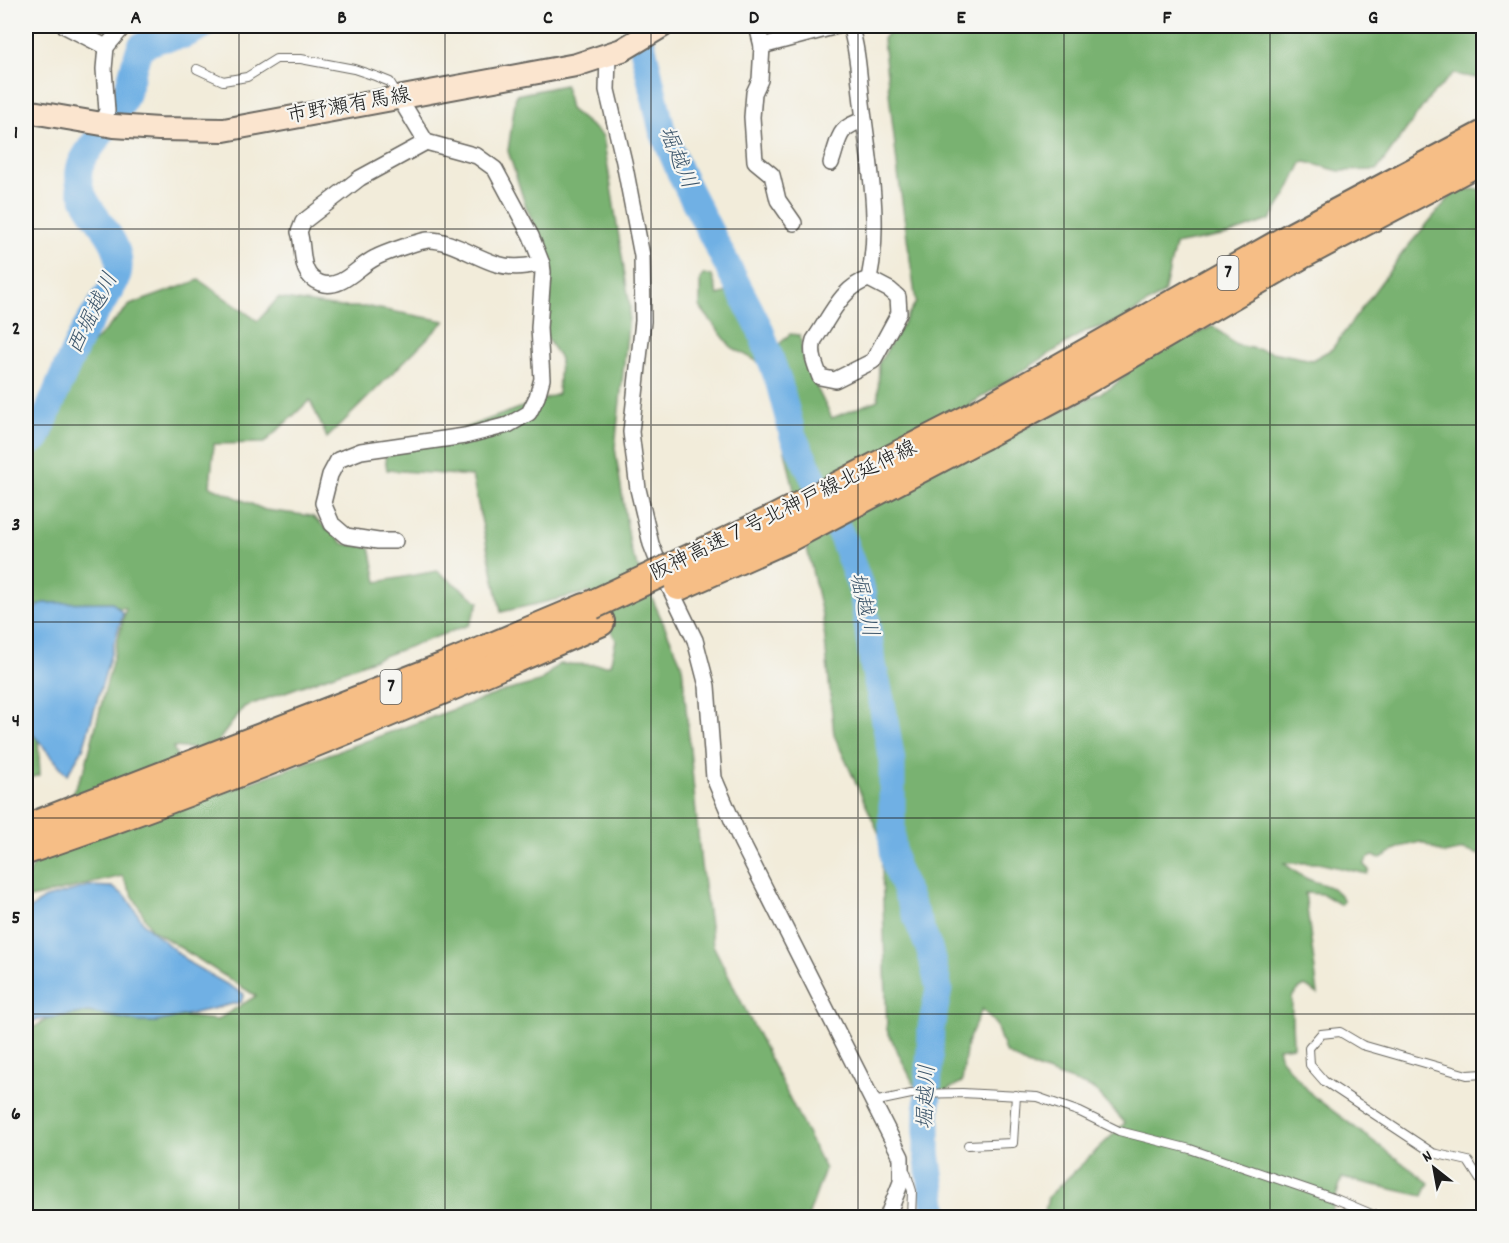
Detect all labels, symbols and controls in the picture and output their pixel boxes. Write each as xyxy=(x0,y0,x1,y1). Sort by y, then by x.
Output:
text: A xyxy=(131,5,142,33)
text: B xyxy=(337,5,347,33)
text: C xyxy=(543,5,553,33)
text: D xyxy=(749,5,760,33)
text: E xyxy=(956,5,966,33)
text: F xyxy=(1163,5,1173,33)
text: G xyxy=(1368,5,1378,33)
street label: 市野瀬有馬線 xyxy=(284,81,414,133)
text: 1 xyxy=(14,120,18,148)
water label: 堀越川 xyxy=(649,122,703,194)
road number: 7 xyxy=(1218,256,1238,290)
water label: 西堀越川 xyxy=(61,268,127,360)
text: 2 xyxy=(12,316,20,344)
street label: 阪神高速７号北神戸線北延伸線 xyxy=(645,434,923,590)
text: 3 xyxy=(12,512,20,540)
water label: 堀越川 xyxy=(839,569,885,641)
road number: 7 xyxy=(380,670,402,704)
text: 4 xyxy=(12,708,20,736)
text: 5 xyxy=(11,905,21,933)
water label: 堀越川 xyxy=(911,1063,945,1131)
text: 6 xyxy=(11,1101,21,1129)
north arrow xyxy=(1404,1138,1464,1198)
text: N xyxy=(1418,1145,1437,1169)

